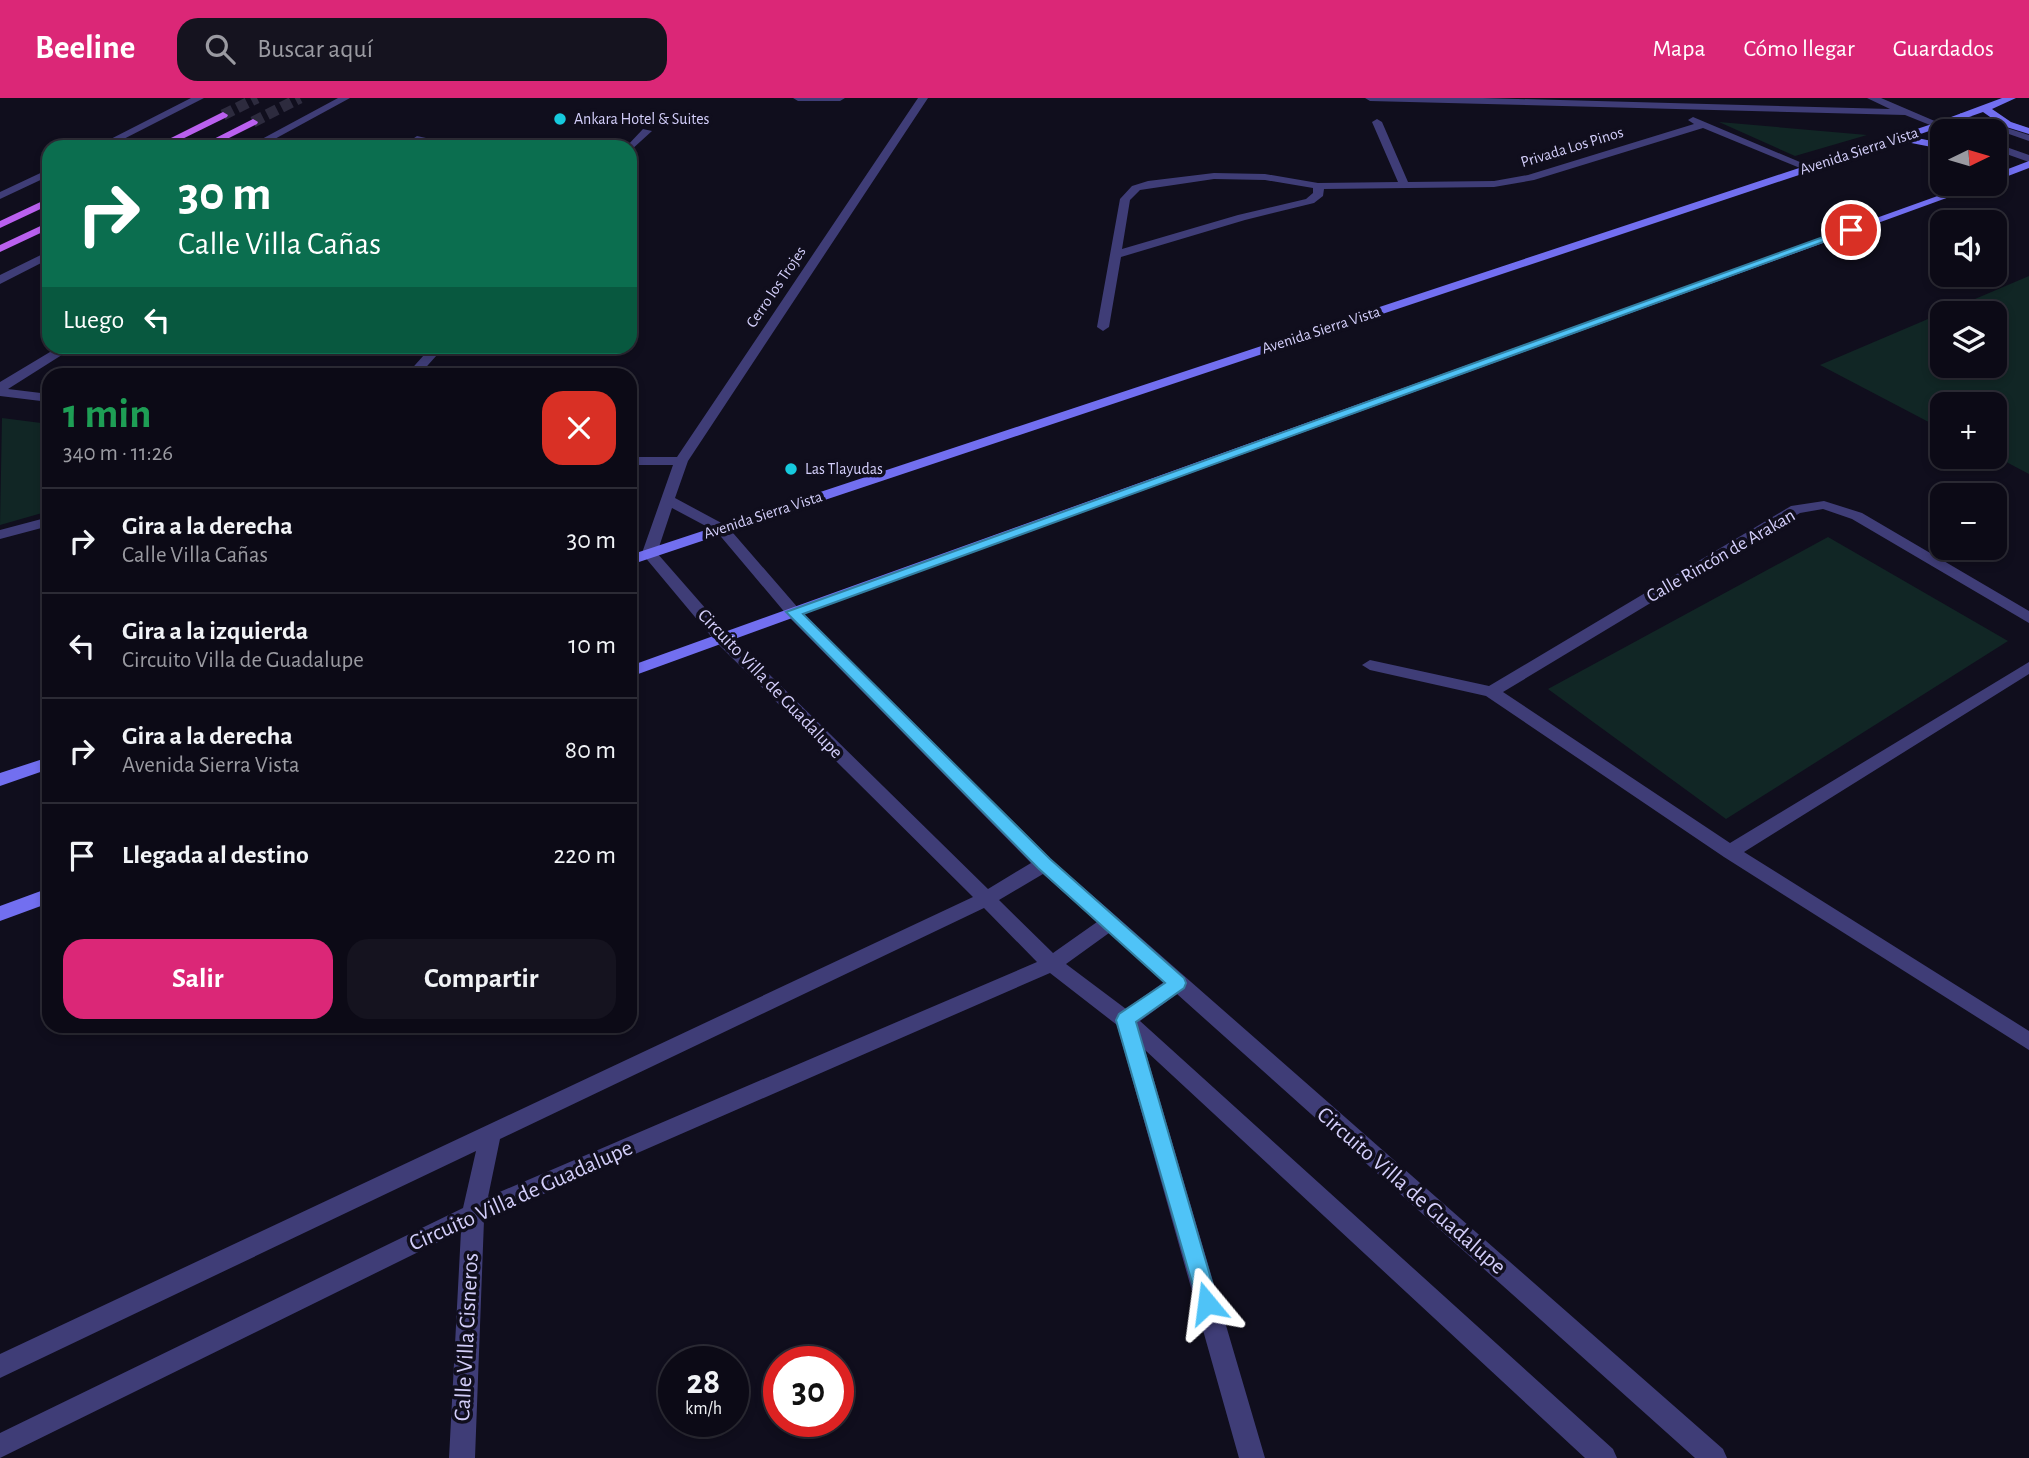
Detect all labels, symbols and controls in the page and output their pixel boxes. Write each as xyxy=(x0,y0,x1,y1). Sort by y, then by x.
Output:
search box xyxy=(177,18,667,81)
icon: search xyxy=(201,30,239,68)
text: Beeline xyxy=(35,32,135,65)
text: Buscar aquí xyxy=(257,36,373,62)
text: Mapa xyxy=(1652,37,1706,61)
text: Cómo llegar xyxy=(1744,37,1855,61)
text: Guardados xyxy=(1893,37,1994,61)
marker: Ankara Hotel & Suites xyxy=(552,111,568,127)
place label: Ankara Hotel & Suites xyxy=(574,111,710,127)
north arrow xyxy=(1930,119,2007,196)
map controls xyxy=(1930,119,2007,560)
street label: Privada Los Pinos xyxy=(1519,124,1625,170)
street label: Avenida Sierra Vista xyxy=(1798,124,1920,178)
icon: right xyxy=(63,168,154,259)
text: 30 m xyxy=(178,170,272,219)
pin xyxy=(1821,200,1881,260)
button: sound xyxy=(1930,210,2007,287)
icon: arrive xyxy=(1832,211,1870,249)
text: Calle Villa Cañas xyxy=(178,228,381,260)
street label: Cerro los Trojes xyxy=(743,244,810,331)
icon: left xyxy=(138,301,176,339)
button: layers xyxy=(1930,301,2007,378)
street label: Avenida Sierra Vista xyxy=(1260,303,1382,357)
text: Luego xyxy=(63,307,124,333)
button: close xyxy=(542,391,616,465)
button: + xyxy=(1930,392,2007,469)
text: 1 min xyxy=(63,393,152,435)
text: 340 m · 11:26 xyxy=(63,442,173,465)
marker: Las Tlayudas xyxy=(783,461,799,477)
place label: Las Tlayudas xyxy=(805,461,883,478)
button: − xyxy=(1930,483,2007,560)
street label: Avenida Sierra Vista xyxy=(702,488,824,542)
street label: Calle Rincón de Arakan xyxy=(1643,506,1799,606)
text: Gira a la derecha xyxy=(122,513,293,539)
icon: right xyxy=(63,522,101,560)
text: 30 m xyxy=(566,527,616,553)
text: Calle Villa Cañas xyxy=(122,544,268,567)
street label: Circuito Villa de Guadalupe xyxy=(694,606,846,762)
text: Gira a la izquierda xyxy=(122,618,308,644)
icon: left xyxy=(63,627,101,665)
text: 10 m xyxy=(568,632,616,658)
text: Circuito Villa de Guadalupe xyxy=(122,649,364,672)
text: Gira a la derecha xyxy=(122,723,293,749)
icon: right xyxy=(63,732,101,770)
text: 80 m xyxy=(565,737,616,763)
text: Avenida Sierra Vista xyxy=(122,754,300,777)
icon: arrive xyxy=(63,837,101,875)
text: Llegada al destino xyxy=(122,842,309,868)
text: 220 m xyxy=(554,842,616,868)
button: Salir xyxy=(63,939,333,1019)
button: Compartir xyxy=(347,939,616,1019)
street label: Circuito Villa de Guadalupe xyxy=(1312,1103,1510,1279)
street label: Circuito Villa de Guadalupe xyxy=(406,1136,636,1256)
street label: Calle Villa Cisneros xyxy=(451,1252,483,1422)
position arrow xyxy=(1170,1266,1244,1340)
speed limit sign: 30 xyxy=(763,1346,854,1437)
text: 28 xyxy=(687,1365,720,1400)
text: km/h xyxy=(685,1400,722,1418)

